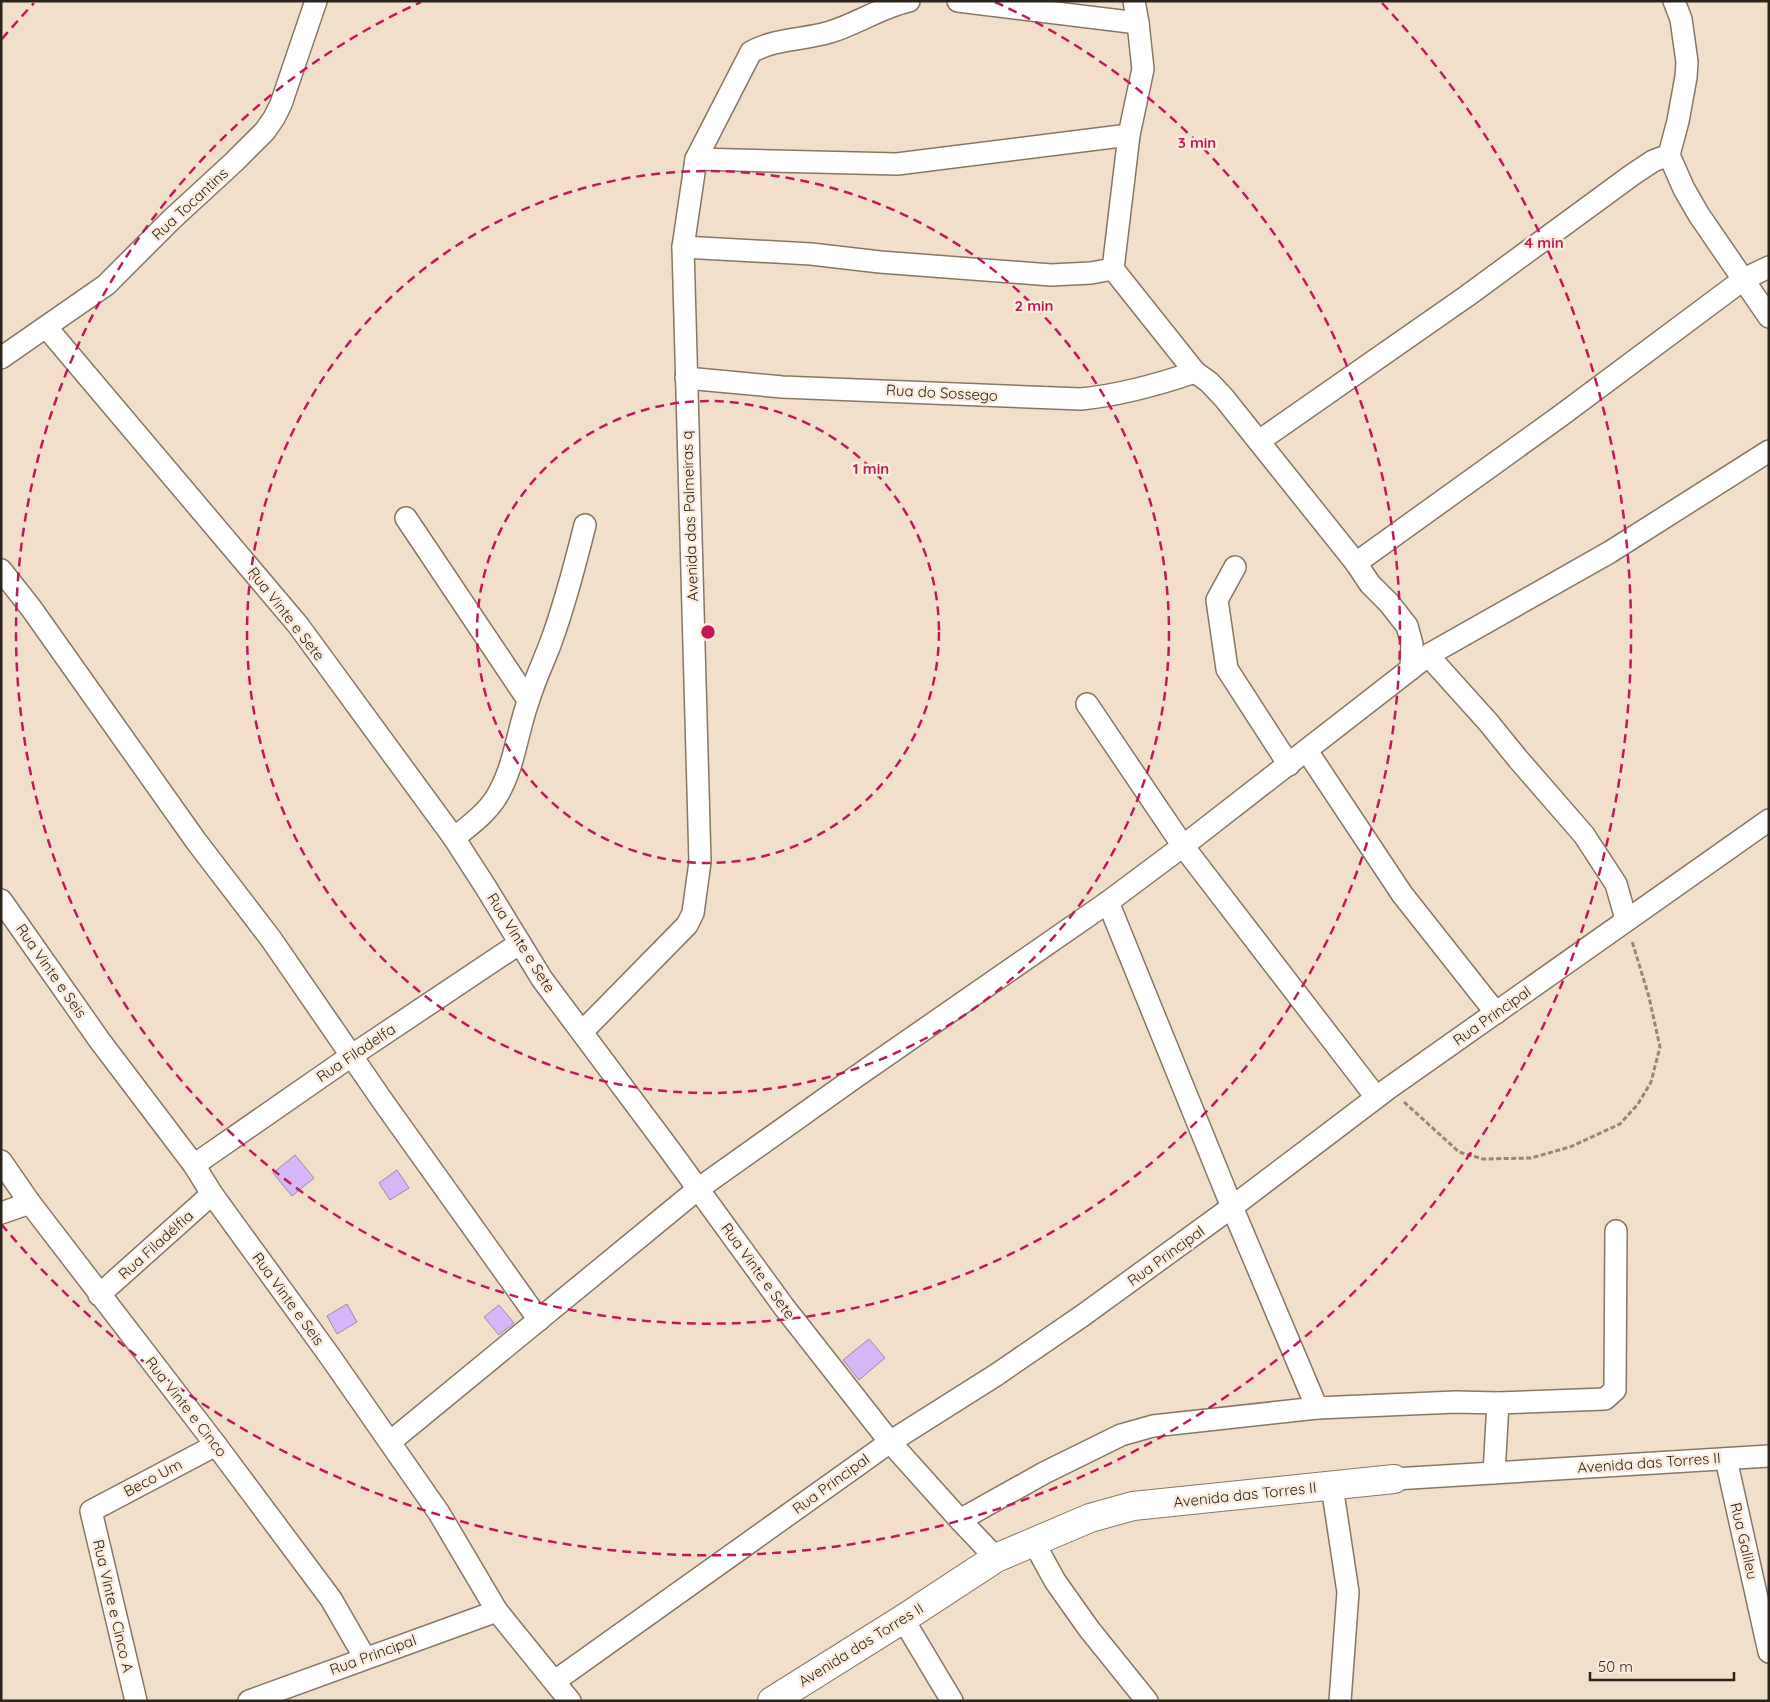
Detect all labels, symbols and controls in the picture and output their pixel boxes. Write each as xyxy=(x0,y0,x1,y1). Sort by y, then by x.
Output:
text: 3 min xyxy=(1178,133,1216,152)
street label: Rua Tocantins xyxy=(148,163,232,244)
text: 4 min xyxy=(1524,233,1564,252)
text: 2 min xyxy=(1014,296,1054,315)
street label: Rua do Sossego xyxy=(886,380,998,405)
street label: Avenida das Palmeiras q xyxy=(677,430,702,602)
text: 1 min xyxy=(853,459,889,478)
street label: Rua Vinte e Sete xyxy=(244,563,329,664)
centre of rings xyxy=(699,623,717,641)
street label: Rua Vinte e Sete xyxy=(483,889,560,996)
street label: Rua Vinte e Seis xyxy=(12,920,91,1022)
street label: Rua Principal xyxy=(1449,982,1534,1049)
street label: Rua Filadelfa xyxy=(313,1019,399,1086)
street label: Rua Filadélfia xyxy=(114,1206,197,1283)
street label: Rua Vinte e Sete xyxy=(717,1219,800,1322)
street label: Rua Principal xyxy=(1123,1221,1208,1290)
street label: Rua Vinte e Seis xyxy=(248,1248,329,1349)
street label: Rua Vinte e Cinco xyxy=(141,1353,231,1461)
street label: Avenida das Torres II xyxy=(1577,1448,1721,1477)
street label: Rua Principal xyxy=(788,1449,873,1518)
street label: Beco Um xyxy=(120,1454,185,1501)
street label: Avenida das Torres II xyxy=(1172,1478,1317,1511)
street label: Rua Galileu xyxy=(1726,1501,1763,1581)
street label: Rua Vinte e Cinco A xyxy=(89,1538,138,1675)
street label: Avenida das Torres II xyxy=(795,1598,927,1691)
street label: Rua Principal xyxy=(327,1630,419,1679)
scale bar xyxy=(1590,1650,1734,1682)
text: 50 m xyxy=(1598,1657,1633,1676)

